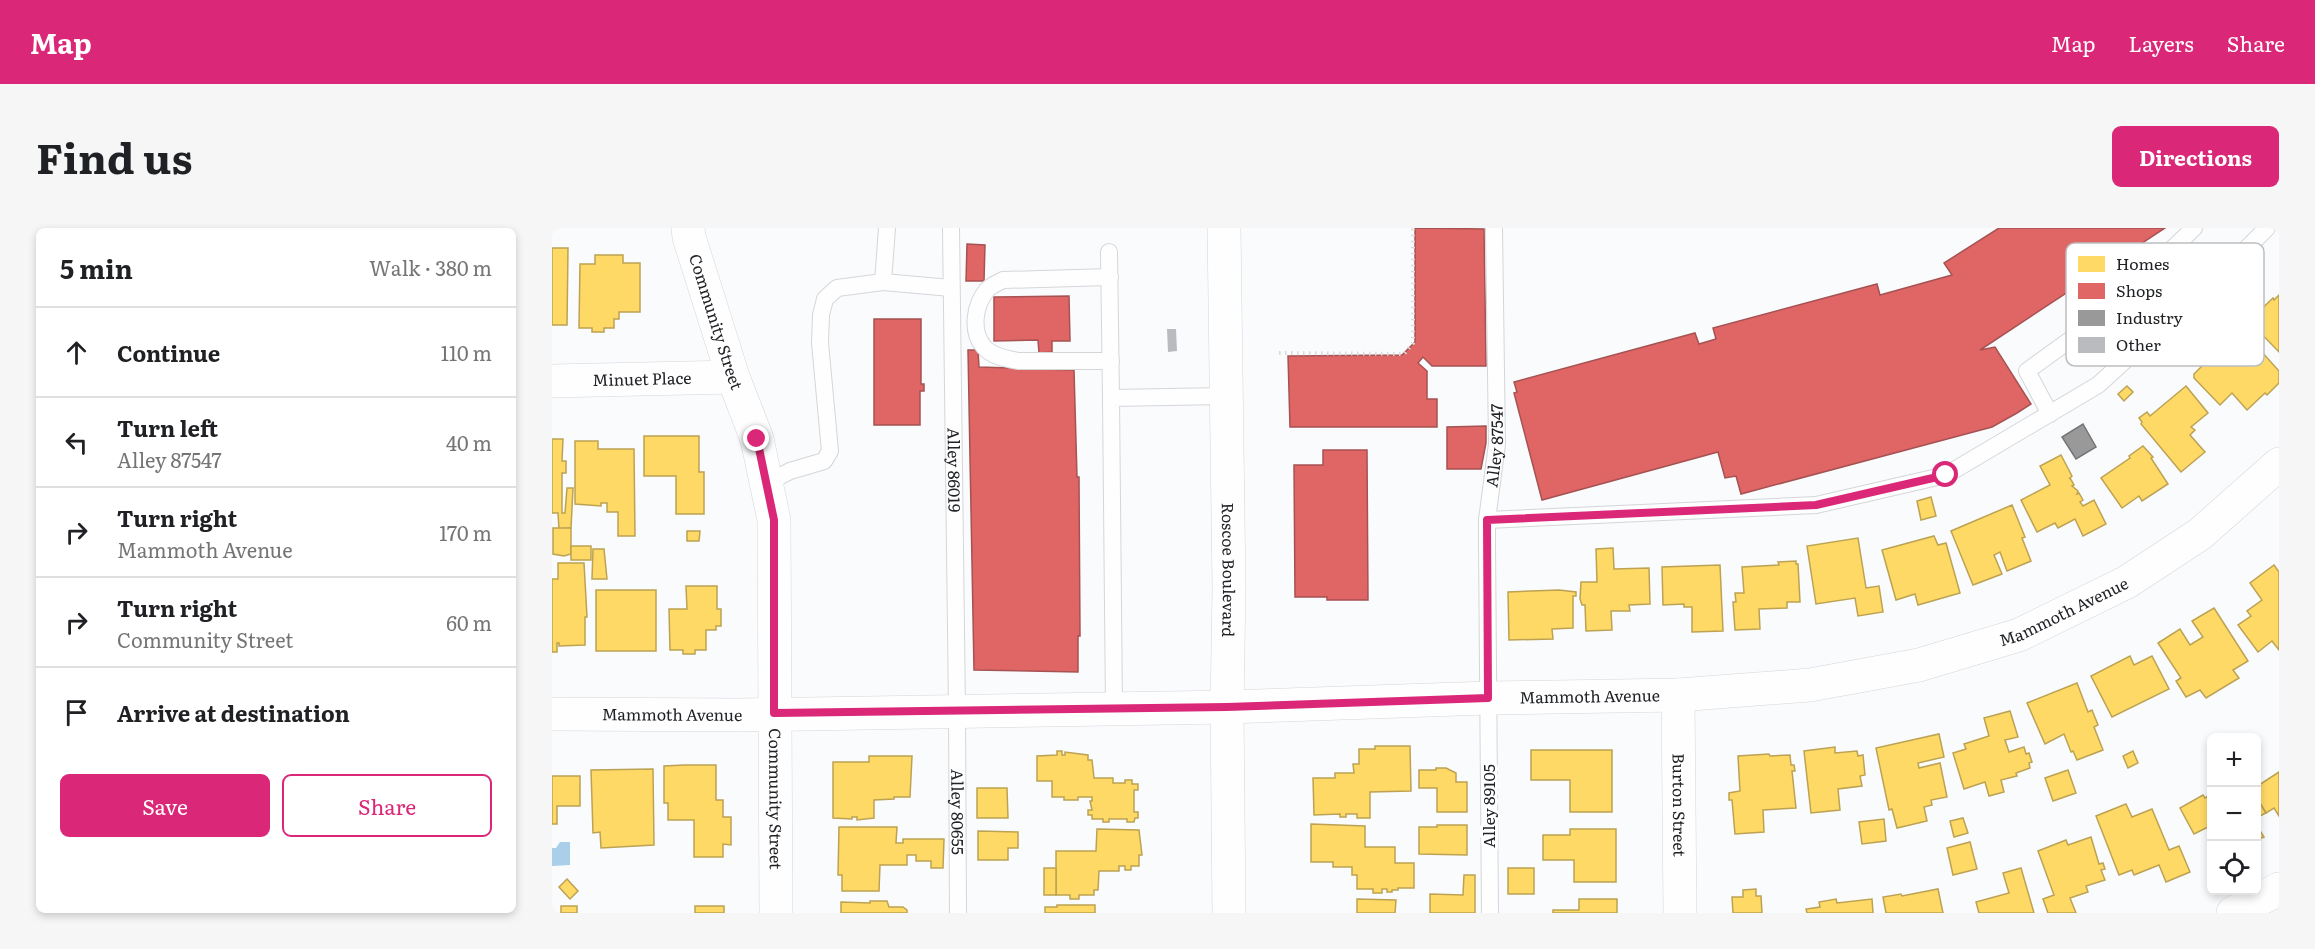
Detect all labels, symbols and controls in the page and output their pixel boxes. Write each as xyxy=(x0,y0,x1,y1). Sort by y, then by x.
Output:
text: Map xyxy=(30,21,92,63)
text: Map xyxy=(2051,27,2096,58)
text: Layers xyxy=(2129,27,2194,58)
text: Share xyxy=(2227,27,2285,58)
text: Find us xyxy=(36,125,193,187)
button: Directions xyxy=(2112,126,2279,187)
legend xyxy=(2066,243,2264,366)
text: 5 min xyxy=(60,248,133,287)
street label: Community Street xyxy=(684,251,750,393)
text: Homes xyxy=(2116,251,2169,275)
text: Walk · 380 m xyxy=(369,252,492,282)
text: Shops xyxy=(2116,278,2162,302)
text: Industry xyxy=(2116,305,2184,329)
text: Other xyxy=(2116,332,2161,356)
icon: ahead xyxy=(60,336,93,369)
text: Continue xyxy=(117,336,220,369)
text: 110 m xyxy=(441,337,492,367)
street label: Minuet Place xyxy=(592,365,692,391)
street label: Alley 87547 xyxy=(1478,404,1508,489)
text: Turn left xyxy=(117,411,218,444)
route end xyxy=(743,425,769,451)
icon: left xyxy=(60,426,93,459)
text: 40 m xyxy=(446,427,492,457)
street label: Alley 86019 xyxy=(942,428,968,512)
text: Alley 87547 xyxy=(117,444,222,474)
route start xyxy=(1932,461,1958,487)
text: Turn right xyxy=(117,501,237,534)
street label: Roscoe Boulevard xyxy=(1217,503,1242,638)
icon: right xyxy=(60,516,93,549)
text: 170 m xyxy=(439,517,492,547)
text: Mammoth Avenue xyxy=(117,534,293,564)
street label: Mammoth Avenue xyxy=(1996,570,2132,651)
text: Turn right xyxy=(117,591,237,624)
icon: right xyxy=(60,606,93,639)
text: 60 m xyxy=(446,607,492,637)
text: Community Street xyxy=(117,624,293,654)
street label: Mammoth Avenue xyxy=(1519,682,1660,709)
icon: arrive xyxy=(60,696,93,729)
text: Arrive at destination xyxy=(117,696,350,729)
street label: Mammoth Avenue xyxy=(602,701,742,726)
street label: Community Street xyxy=(764,728,789,870)
map controls xyxy=(2207,733,2261,895)
button: + xyxy=(2207,733,2261,787)
street label: Burton Street xyxy=(1668,753,1692,857)
street label: Alley 89105 xyxy=(1476,764,1500,848)
street label: Alley 80655 xyxy=(946,769,971,855)
button: Save xyxy=(60,774,270,837)
button: Share xyxy=(282,774,492,837)
button: − xyxy=(2207,787,2261,841)
button: locate xyxy=(2207,841,2261,895)

